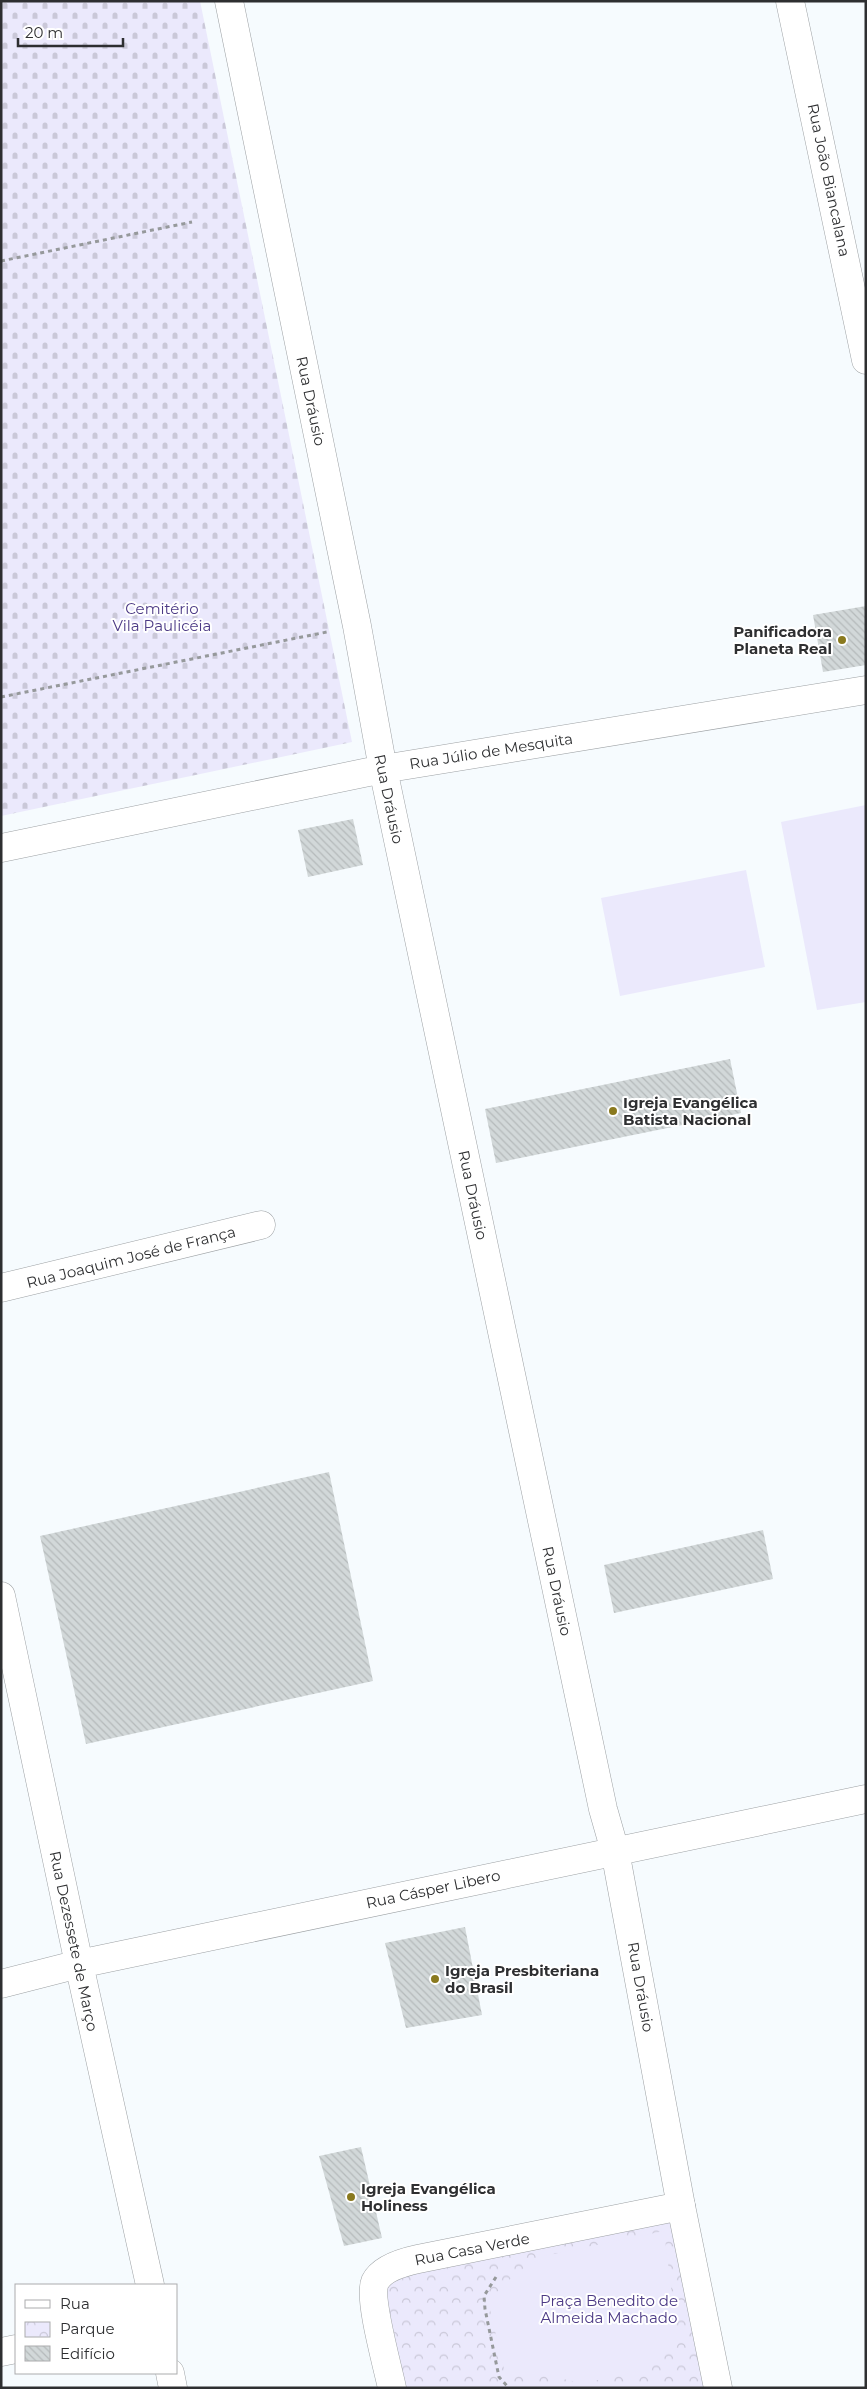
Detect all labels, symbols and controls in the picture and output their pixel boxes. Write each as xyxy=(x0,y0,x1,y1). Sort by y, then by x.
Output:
scale bar xyxy=(18,15,122,47)
text: 20 m xyxy=(25,23,63,42)
street label: Rua João Biancalana xyxy=(803,102,855,258)
street label: Rua Dráusio xyxy=(292,354,330,448)
park label: Cemitério Vila Paulicéia xyxy=(113,599,211,635)
place label: Panificadora Planeta Real xyxy=(733,622,832,658)
marker: Panificadora Planeta Real xyxy=(836,634,848,646)
street label: Rua Júlio de Mesquita xyxy=(408,729,574,773)
street label: Rua Dráusio xyxy=(370,752,408,846)
place label: Igreja Evangélica Batista Nacional xyxy=(623,1093,758,1129)
marker: Igreja Evangélica Batista Nacional xyxy=(607,1105,619,1117)
street label: Rua Dráusio xyxy=(454,1148,492,1242)
street label: Rua Joaquim José de França xyxy=(24,1222,238,1292)
street label: Rua Dráusio xyxy=(538,1544,576,1638)
street label: Rua Dezessete de Março xyxy=(46,1849,102,2033)
street label: Rua Cásper Libero xyxy=(364,1865,502,1913)
street label: Rua Dráusio xyxy=(624,1940,658,2034)
place label: Igreja Presbiteriana do Brasil xyxy=(445,1961,599,1997)
marker: Igreja Presbiteriana do Brasil xyxy=(429,1973,441,1985)
place label: Igreja Evangélica Holiness xyxy=(361,2179,496,2215)
marker: Igreja Evangélica Holiness xyxy=(345,2191,357,2203)
street label: Rua Casa Verde xyxy=(413,2229,531,2269)
legend xyxy=(15,2284,178,2374)
park label: Praça Benedito de Almeida Machado xyxy=(540,2291,678,2327)
text: Rua xyxy=(60,2294,90,2313)
text: Parque xyxy=(60,2319,115,2338)
text: Edifício xyxy=(60,2344,115,2363)

